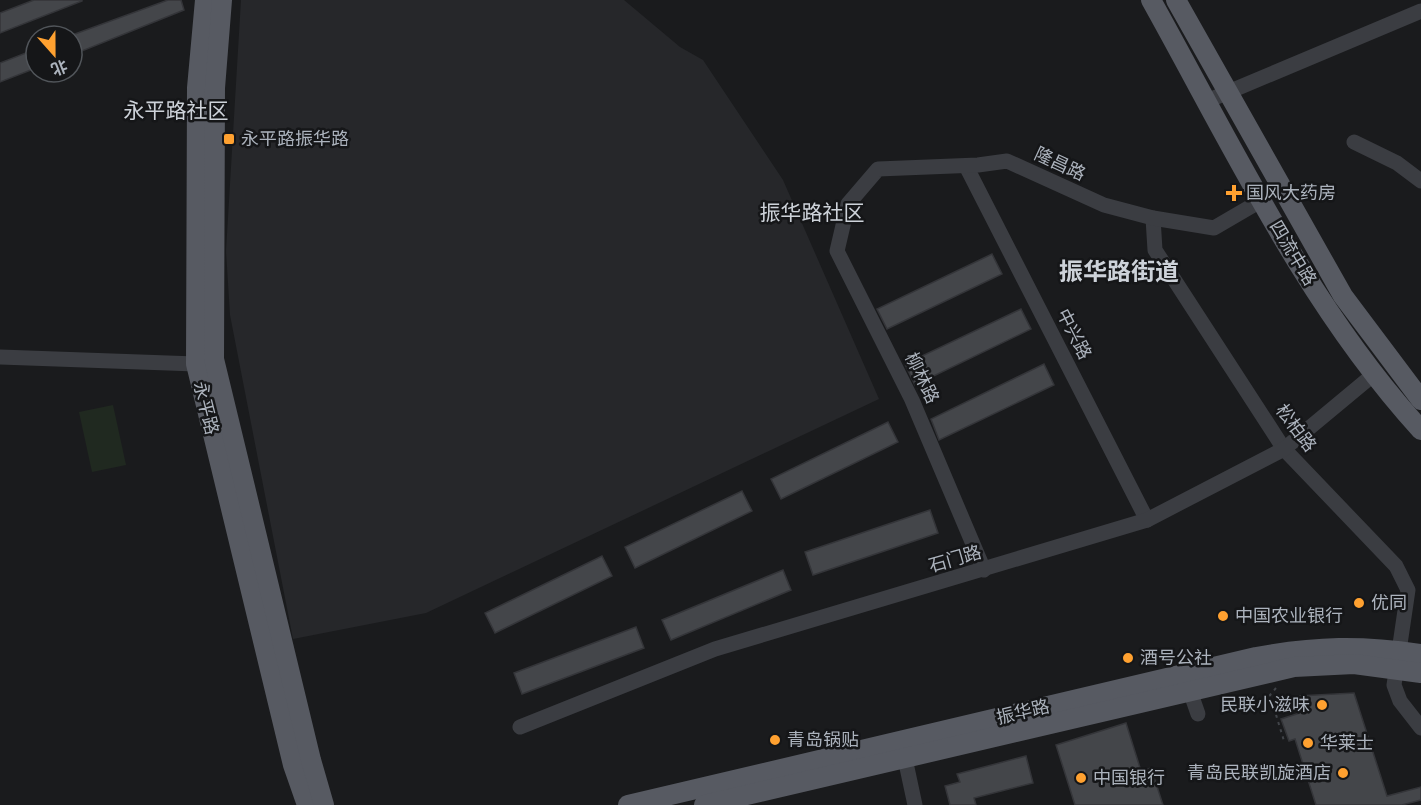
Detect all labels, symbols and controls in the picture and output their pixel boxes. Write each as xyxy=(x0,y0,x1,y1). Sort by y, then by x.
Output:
north arrow xyxy=(24,24,84,84)
text: 北 xyxy=(48,56,70,79)
district label: 永平路社区 xyxy=(124,98,229,123)
place label: 永平路振华路 xyxy=(241,128,349,150)
marker: 永平路振华路 xyxy=(222,132,236,146)
street label: 隆昌路 xyxy=(1031,143,1089,185)
place label: 国风大药房 xyxy=(1246,182,1336,204)
marker: 国风大药房 xyxy=(1227,186,1241,200)
district label: 振华路社区 xyxy=(760,200,865,225)
street label: 四流中路 xyxy=(1265,216,1321,290)
district label: 振华路街道 xyxy=(1059,257,1179,286)
street label: 中兴路 xyxy=(1052,305,1096,363)
street label: 柳林路 xyxy=(900,349,944,407)
street label: 永平路 xyxy=(189,379,223,437)
street label: 松柏路 xyxy=(1271,400,1321,456)
street label: 石门路 xyxy=(926,541,984,577)
place label: 优同 xyxy=(1371,592,1407,614)
marker: 优同 xyxy=(1352,596,1366,610)
place label: 中国农业银行 xyxy=(1235,605,1343,627)
marker: 中国农业银行 xyxy=(1216,609,1230,623)
place label: 酒号公社 xyxy=(1140,647,1212,669)
marker: 酒号公社 xyxy=(1121,651,1135,665)
place label: 民联小滋味 xyxy=(1220,694,1310,716)
street label: 振华路 xyxy=(994,695,1052,729)
marker: 民联小滋味 xyxy=(1315,698,1329,712)
place label: 青岛锅贴 xyxy=(787,729,859,751)
place label: 华莱士 xyxy=(1320,732,1374,754)
marker: 青岛锅贴 xyxy=(768,733,782,747)
marker: 华莱士 xyxy=(1301,736,1315,750)
place label: 青岛民联凯旋酒店 xyxy=(1187,762,1331,784)
marker: 青岛民联凯旋酒店 xyxy=(1336,766,1350,780)
place label: 中国银行 xyxy=(1093,767,1165,789)
marker: 中国银行 xyxy=(1074,771,1088,785)

